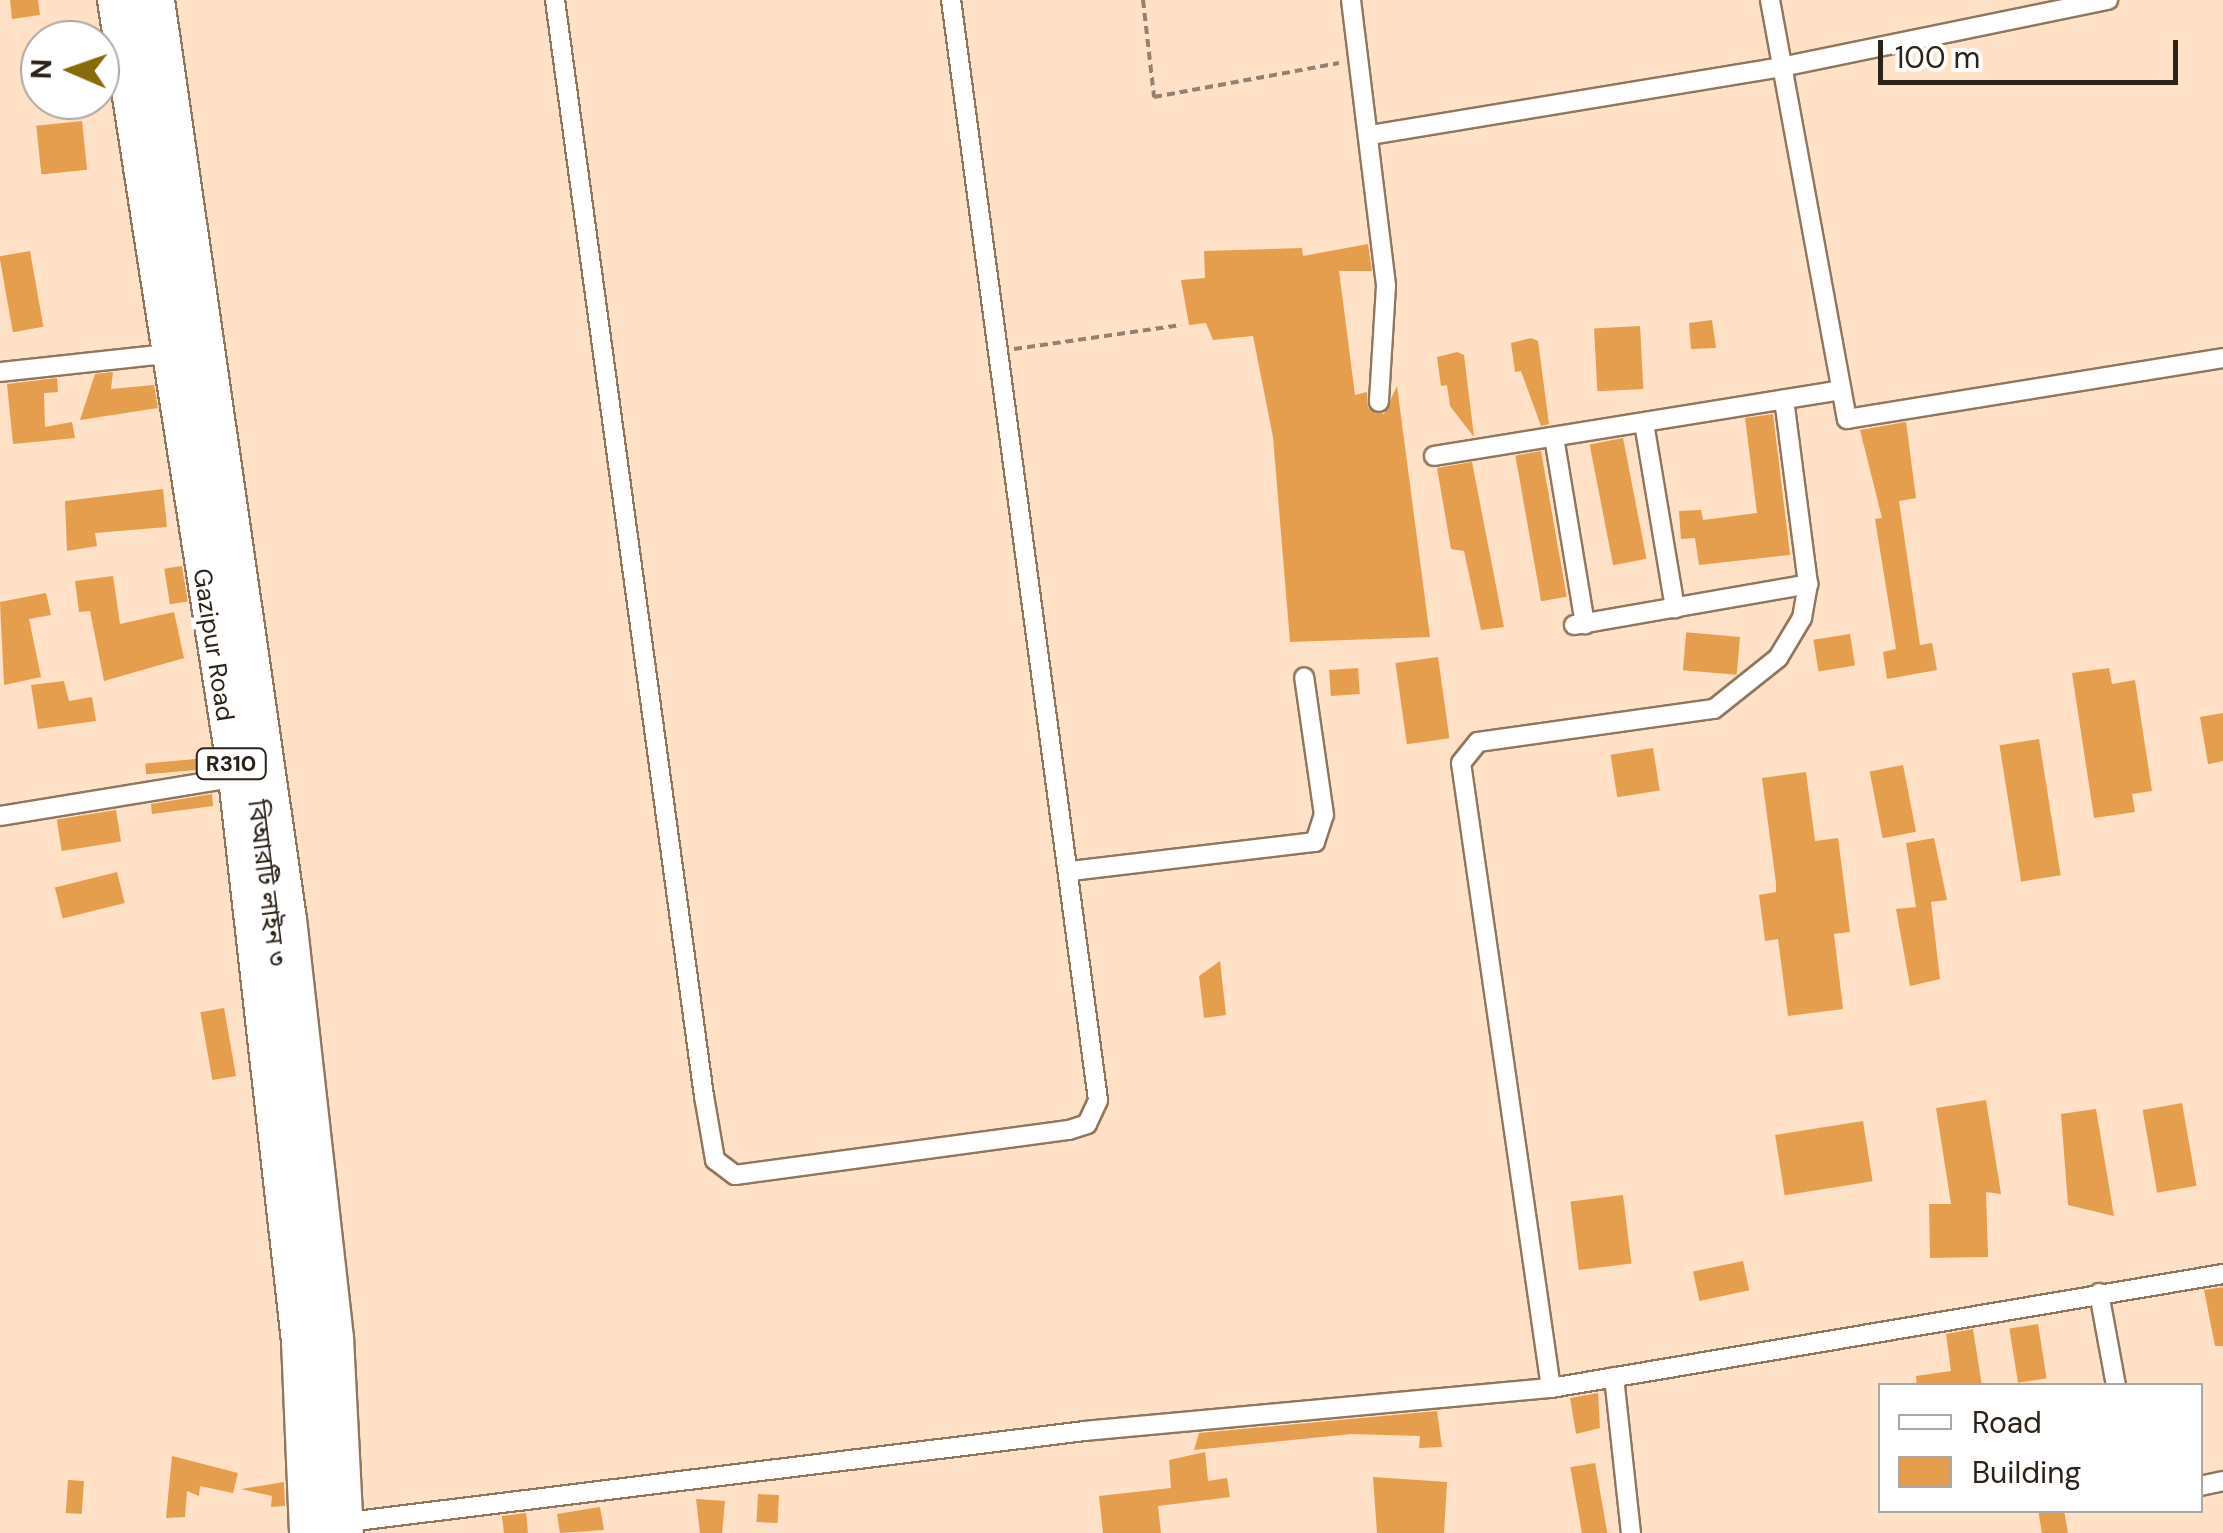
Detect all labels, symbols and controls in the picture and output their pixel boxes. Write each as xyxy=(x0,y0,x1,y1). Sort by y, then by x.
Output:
north arrow xyxy=(20,20,120,120)
scale bar xyxy=(1883,20,2183,82)
text: 100 m xyxy=(1895,38,1980,77)
text: N xyxy=(23,58,60,80)
street label: Gazipur Road xyxy=(186,567,240,723)
road number: R310 xyxy=(194,747,268,781)
street label: বিআরটি লাইন ৩ xyxy=(241,798,291,968)
legend xyxy=(1878,1383,2203,1513)
text: Road xyxy=(1972,1403,2042,1442)
text: Building xyxy=(1972,1453,2081,1492)

